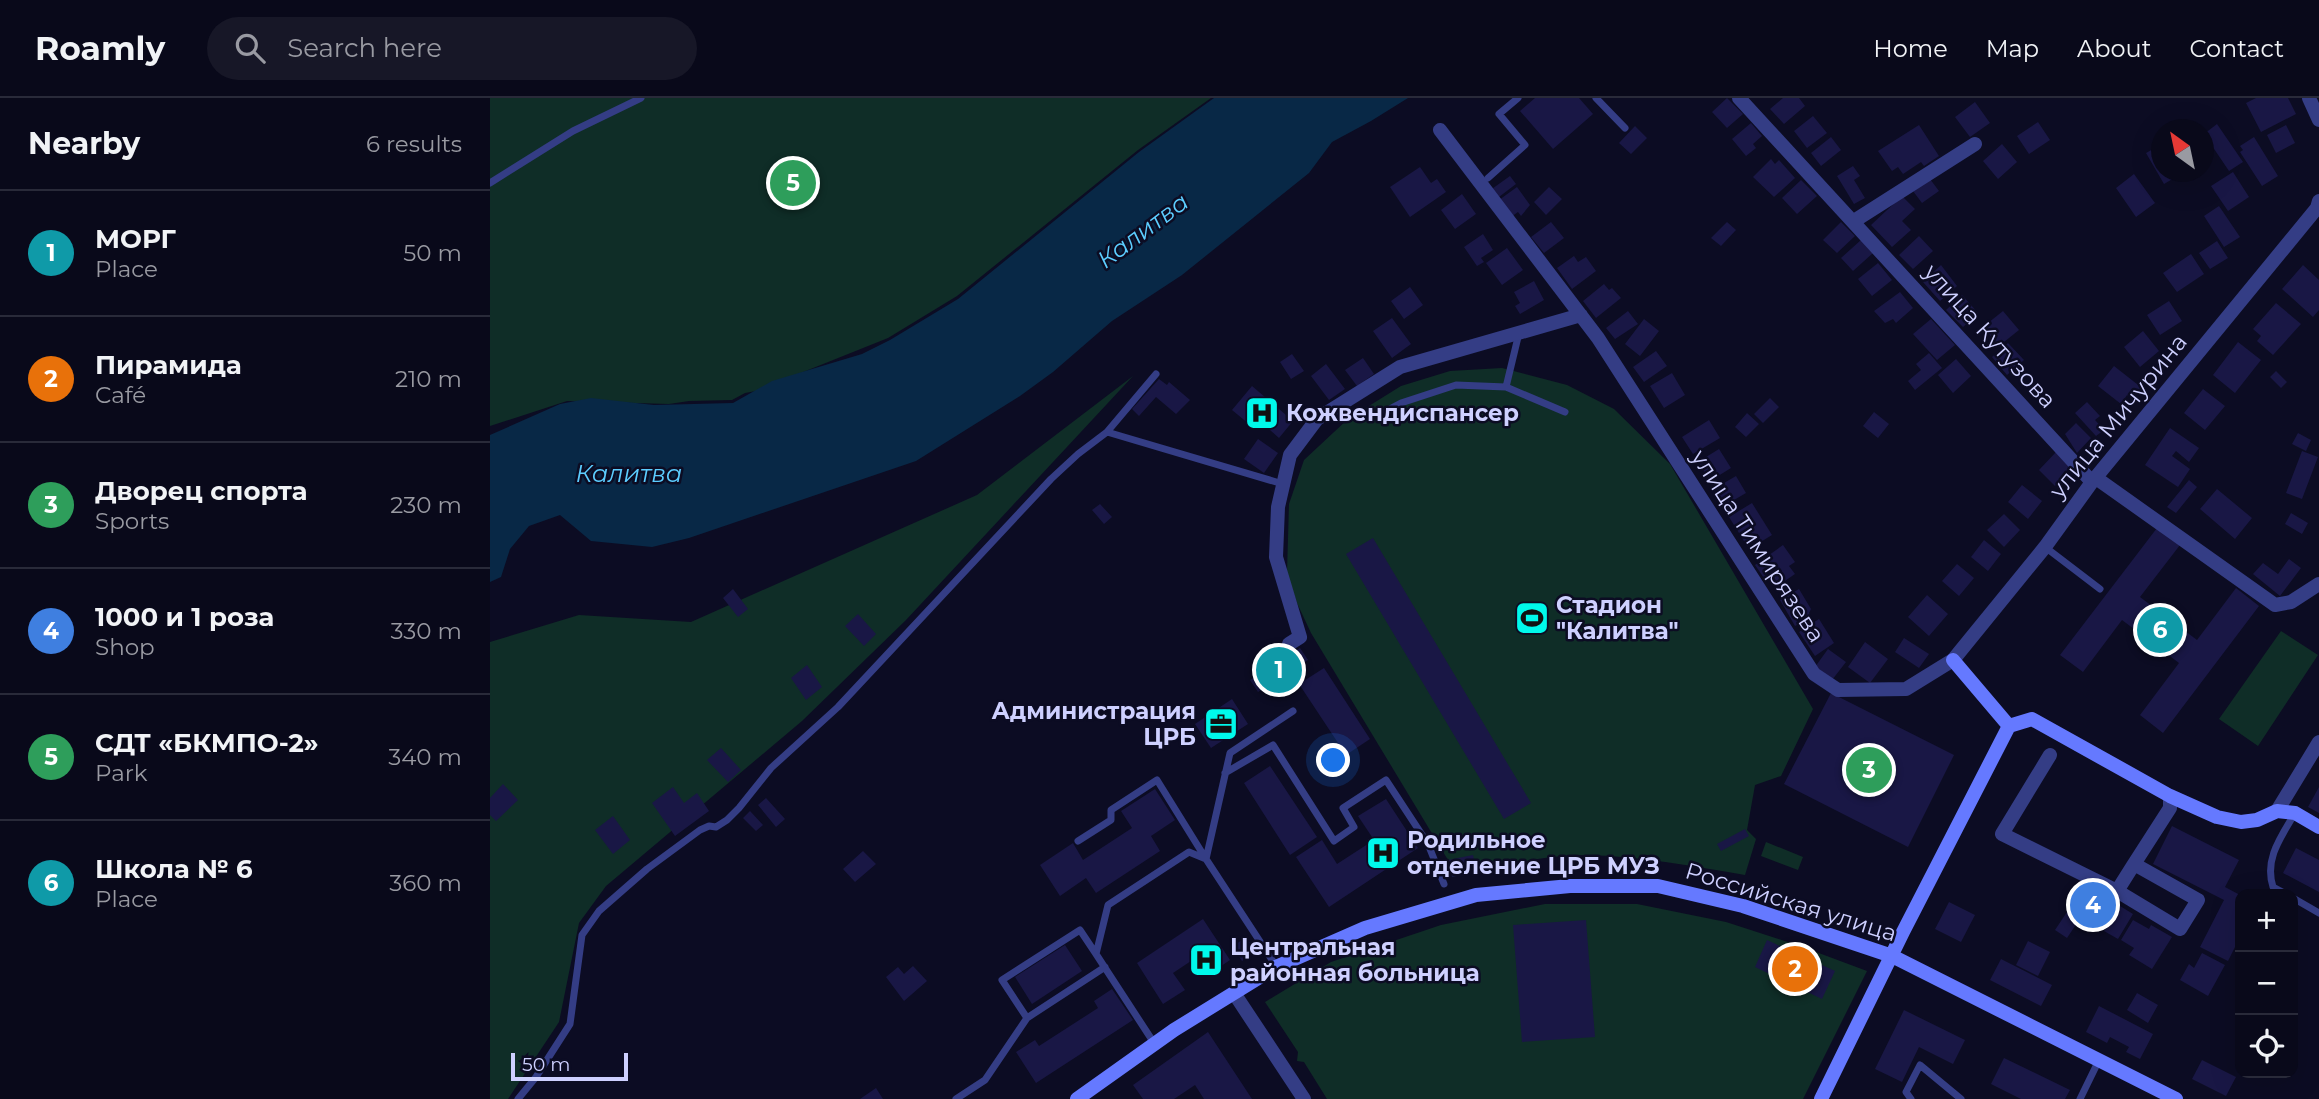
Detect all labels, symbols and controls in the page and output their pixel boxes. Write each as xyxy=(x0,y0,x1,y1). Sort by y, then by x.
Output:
search box xyxy=(207,17,697,80)
text: Roamly xyxy=(35,28,165,68)
icon: search xyxy=(231,29,269,67)
text: Search here xyxy=(287,32,442,64)
text: Home xyxy=(1873,34,1948,63)
text: Map xyxy=(1986,34,2039,63)
text: About xyxy=(2077,34,2151,63)
text: Contact xyxy=(2189,34,2284,63)
north arrow xyxy=(2151,119,2214,182)
text: Nearby xyxy=(28,125,140,162)
text: 6 results xyxy=(366,130,462,158)
pin: 5 xyxy=(770,157,816,209)
water label: Калитва xyxy=(1091,187,1194,274)
text: МОРГ xyxy=(95,223,176,255)
text: 1 xyxy=(46,239,56,267)
text: 50 m xyxy=(403,239,462,267)
text: Place xyxy=(95,255,158,283)
street label: улица Кутузова xyxy=(1917,257,2062,414)
street label: улица Мичурина xyxy=(2043,328,2193,504)
text: Пирамида xyxy=(95,349,242,381)
text: 2 xyxy=(44,365,58,393)
text: 210 m xyxy=(395,365,462,393)
text: Café xyxy=(95,381,146,409)
hospital icon: Кожвендиспансер xyxy=(1243,394,1281,432)
place label: Кожвендиспансер xyxy=(1286,399,1519,427)
street label: улица Тимирязева xyxy=(1685,444,1831,648)
water label: Калитва xyxy=(576,459,682,488)
text: Дворец спорта xyxy=(95,475,308,507)
text: 3 xyxy=(44,491,58,519)
text: 230 m xyxy=(390,491,462,519)
text: Sports xyxy=(95,507,169,535)
place label: Стадион "Калитва" xyxy=(1556,591,1679,645)
sports icon: Стадион "Калитва" xyxy=(1513,599,1551,637)
text: 1000 и 1 роза xyxy=(95,601,274,633)
pin: 6 xyxy=(2137,604,2183,656)
text: 4 xyxy=(43,617,59,645)
text: 330 m xyxy=(391,617,462,645)
text: Shop xyxy=(95,633,155,661)
pin: 1 xyxy=(1256,644,1302,696)
place label: Администрация ЦРБ xyxy=(992,697,1196,751)
office icon: Администрация ЦРБ xyxy=(1202,705,1240,743)
text: СДТ «БКМПО-2» xyxy=(95,727,319,759)
text: 5 xyxy=(44,743,58,771)
text: 340 m xyxy=(388,743,462,771)
your location xyxy=(1316,743,1350,777)
pin: 3 xyxy=(1846,744,1892,796)
text: Park xyxy=(95,759,148,787)
place label: Родильное отделение ЦРБ МУЗ xyxy=(1407,826,1660,880)
hospital icon: Родильное отделение ЦРБ МУЗ xyxy=(1364,834,1402,872)
text: Школа № 6 xyxy=(95,853,253,885)
street label: Российская улица xyxy=(1682,857,1900,947)
text: 6 xyxy=(44,869,58,897)
text: 360 m xyxy=(389,869,462,897)
pin: 4 xyxy=(2070,879,2116,931)
text: Place xyxy=(95,885,158,913)
map controls xyxy=(2235,889,2298,1078)
button: + xyxy=(2235,889,2298,952)
place label: Центральная районная больница xyxy=(1230,933,1480,987)
hospital icon: Центральная районная больница xyxy=(1187,941,1225,979)
pin: 2 xyxy=(1772,943,1818,995)
button: − xyxy=(2235,952,2298,1015)
button: locate xyxy=(2235,1015,2298,1078)
scale bar xyxy=(511,1050,628,1082)
text: 50 m xyxy=(522,1053,570,1076)

